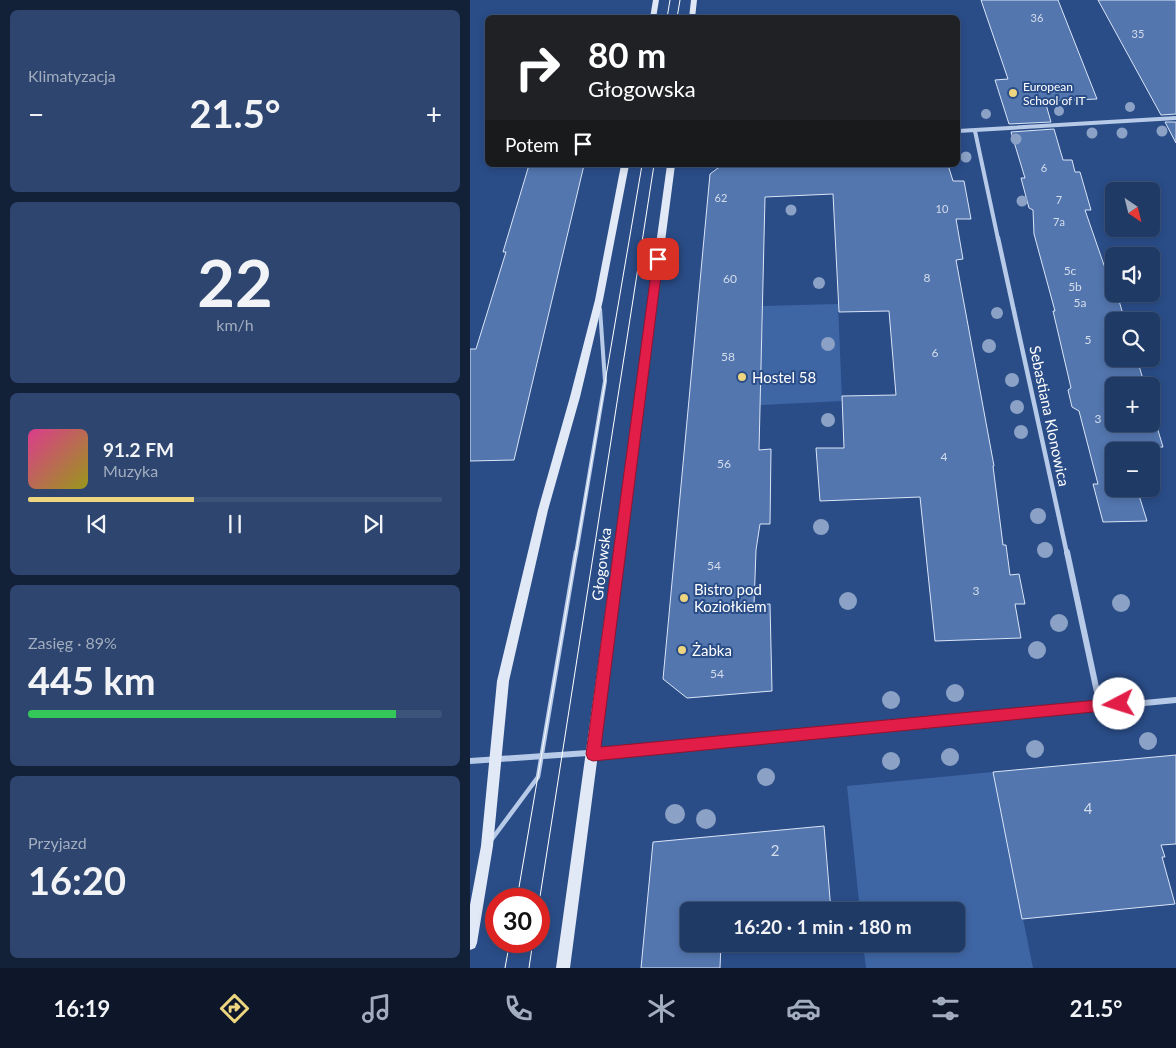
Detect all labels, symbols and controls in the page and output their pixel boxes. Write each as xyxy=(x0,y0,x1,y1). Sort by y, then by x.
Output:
house number: 36 xyxy=(1031,11,1043,24)
house number: 35 xyxy=(1132,27,1144,40)
text: 80 m xyxy=(588,33,666,75)
icon: right xyxy=(505,35,570,100)
text: Klimatyzacja xyxy=(28,66,116,85)
text: Głogowska xyxy=(588,75,696,102)
place label: European School of IT xyxy=(1023,79,1086,108)
marker: European School of IT xyxy=(1007,87,1019,99)
text: 21.5° xyxy=(190,90,280,136)
text: − xyxy=(28,97,44,131)
text: + xyxy=(426,97,442,131)
icon: arrive xyxy=(569,130,597,158)
text: Potem xyxy=(505,133,559,156)
house number: 6 xyxy=(1041,161,1047,174)
north arrow xyxy=(1105,182,1160,238)
map controls xyxy=(1105,182,1160,497)
house number: 62 xyxy=(715,191,727,204)
house number: 7 xyxy=(1056,193,1062,206)
house number: 10 xyxy=(936,202,949,215)
house number: 7a xyxy=(1053,215,1065,228)
pin xyxy=(637,238,679,280)
text: 22 xyxy=(197,243,273,321)
icon: arrive xyxy=(644,245,672,273)
button: sound xyxy=(1105,247,1160,302)
house number: 5c xyxy=(1064,263,1077,278)
house number: 8 xyxy=(924,270,931,285)
house number: 60 xyxy=(723,271,737,286)
house number: 5b xyxy=(1068,279,1082,294)
house number: 5a xyxy=(1074,295,1086,310)
button: search xyxy=(1105,312,1160,367)
text: km/h xyxy=(216,315,254,334)
house number: 5 xyxy=(1085,332,1092,347)
street label: Sebastiana Klonowica xyxy=(1026,344,1074,488)
house number: 6 xyxy=(932,345,939,360)
house number: 58 xyxy=(721,349,735,364)
place label: Hostel 58 xyxy=(752,368,816,386)
marker: Hostel 58 xyxy=(736,371,748,383)
button: + xyxy=(1105,377,1160,432)
house number: 3 xyxy=(1095,411,1102,426)
text: 91.2 FM xyxy=(103,438,174,461)
button: − xyxy=(1105,442,1160,497)
house number: 4 xyxy=(941,449,948,464)
house number: 56 xyxy=(717,456,731,471)
text: Muzyka xyxy=(103,461,158,480)
icon: previous xyxy=(83,510,111,538)
icon: pause xyxy=(221,510,249,538)
icon: next xyxy=(359,510,387,538)
street label: Głogowska xyxy=(588,526,614,602)
house number: 54 xyxy=(707,558,721,573)
place label: Bistro pod Koziołkiem xyxy=(694,580,767,615)
house number: 3 xyxy=(973,583,980,598)
marker: Bistro pod Koziołkiem xyxy=(678,592,690,604)
text: Zasięg · 89% xyxy=(28,633,117,652)
place label: Żabka xyxy=(692,641,732,659)
marker: Żabka xyxy=(676,644,688,656)
text: 445 km xyxy=(28,657,156,703)
house number: 54 xyxy=(710,666,724,681)
position arrow xyxy=(1092,677,1144,729)
house number: 4 xyxy=(1084,799,1093,817)
text: Przyjazd xyxy=(28,833,87,852)
house number: 2 xyxy=(771,841,779,859)
text: 16:20 xyxy=(28,857,126,903)
speed limit sign: 30 xyxy=(485,888,550,953)
text: 16:20 · 1 min · 180 m xyxy=(733,915,912,938)
icon: directions xyxy=(217,991,252,1026)
icon: music xyxy=(359,991,394,1026)
icon: phone xyxy=(501,991,536,1026)
icon: climate xyxy=(644,991,679,1026)
icon: car xyxy=(786,991,821,1026)
icon: filters xyxy=(928,991,963,1026)
text: 16:19 xyxy=(54,995,110,1022)
text: 21.5° xyxy=(1070,995,1122,1022)

